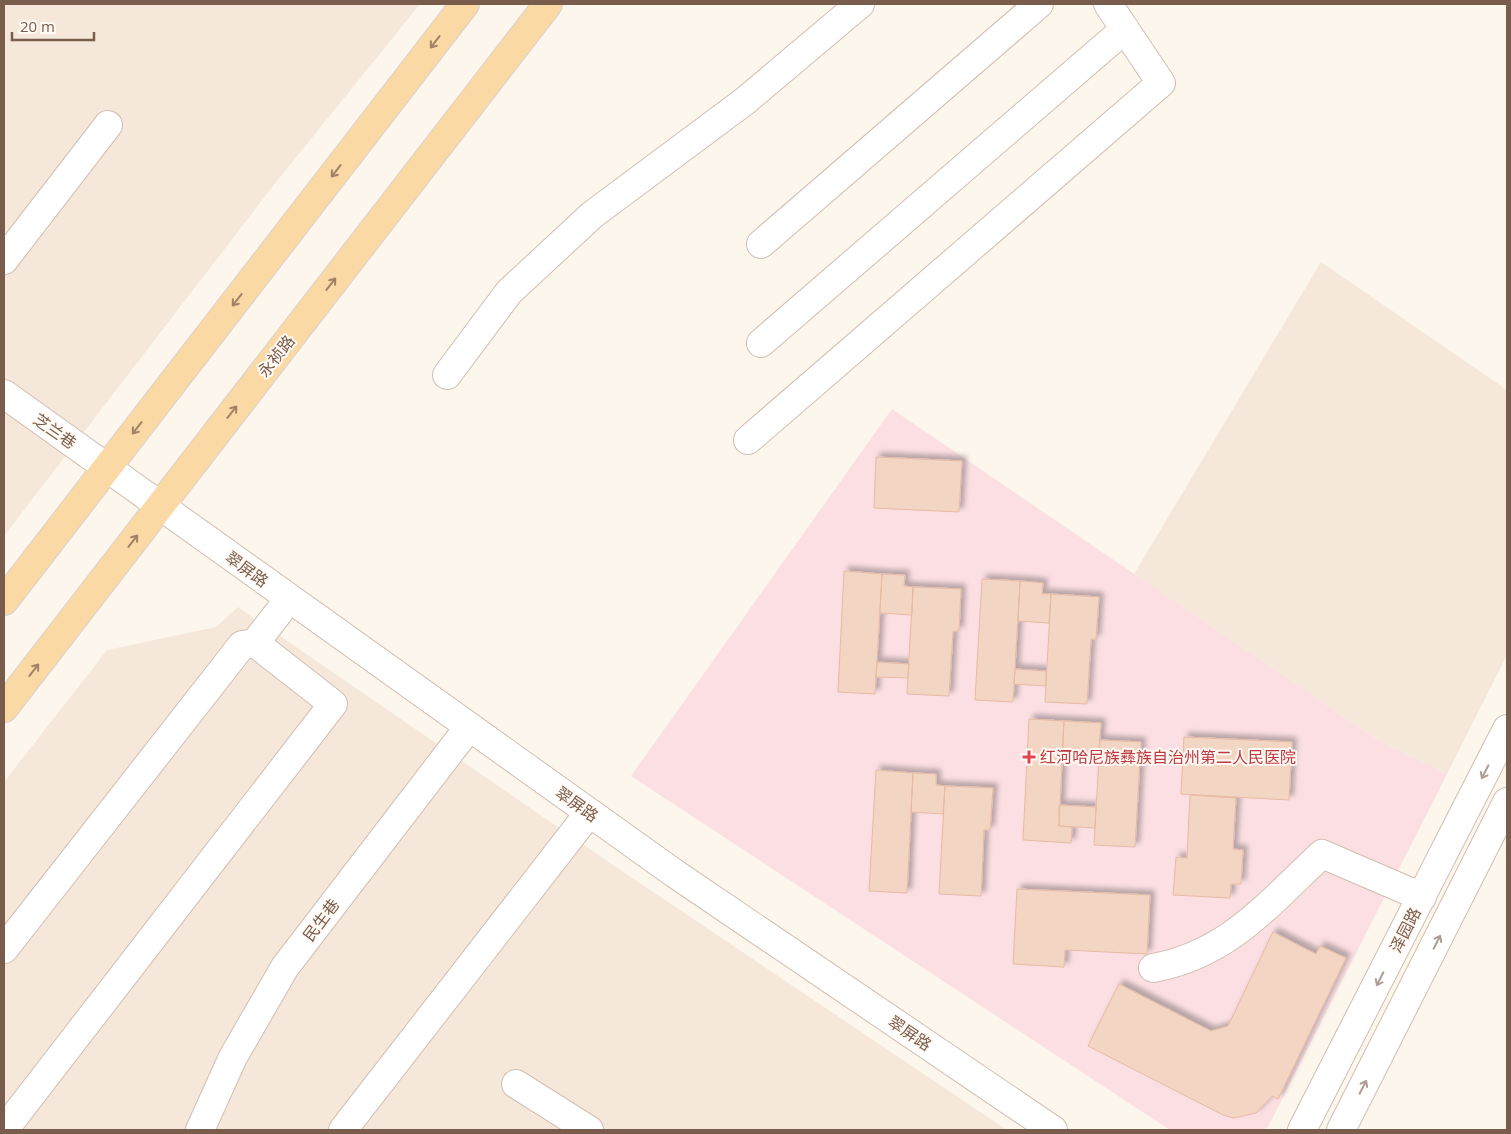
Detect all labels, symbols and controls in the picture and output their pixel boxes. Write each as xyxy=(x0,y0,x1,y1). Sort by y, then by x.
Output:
scale bar xyxy=(12,10,95,42)
text: 20 m xyxy=(20,16,55,36)
one-way arrow xyxy=(430,35,441,48)
one-way arrow xyxy=(331,164,341,178)
one-way arrow xyxy=(326,278,337,291)
one-way arrow xyxy=(231,293,242,306)
street label: 永祯路 xyxy=(253,330,299,382)
one-way arrow xyxy=(226,406,237,419)
street label: 芝兰巷 xyxy=(29,408,81,454)
one-way arrow xyxy=(132,421,143,434)
one-way arrow xyxy=(127,535,138,548)
street label: 翠屏路 xyxy=(221,546,273,592)
one-way arrow xyxy=(28,664,39,677)
place label: 红河哈尼族彝族自治州第二人民医院 xyxy=(1040,746,1296,768)
marker: 红河哈尼族彝族自治州第二人民医院 xyxy=(1022,750,1036,764)
one-way arrow xyxy=(1480,764,1489,779)
street label: 翠屏路 xyxy=(551,781,603,827)
street label: 民生巷 xyxy=(298,894,344,946)
street label: 泽园路 xyxy=(1384,904,1426,956)
one-way arrow xyxy=(1433,935,1442,950)
one-way arrow xyxy=(1375,971,1384,986)
street label: 翠屏路 xyxy=(884,1010,936,1056)
one-way arrow xyxy=(1359,1080,1368,1095)

